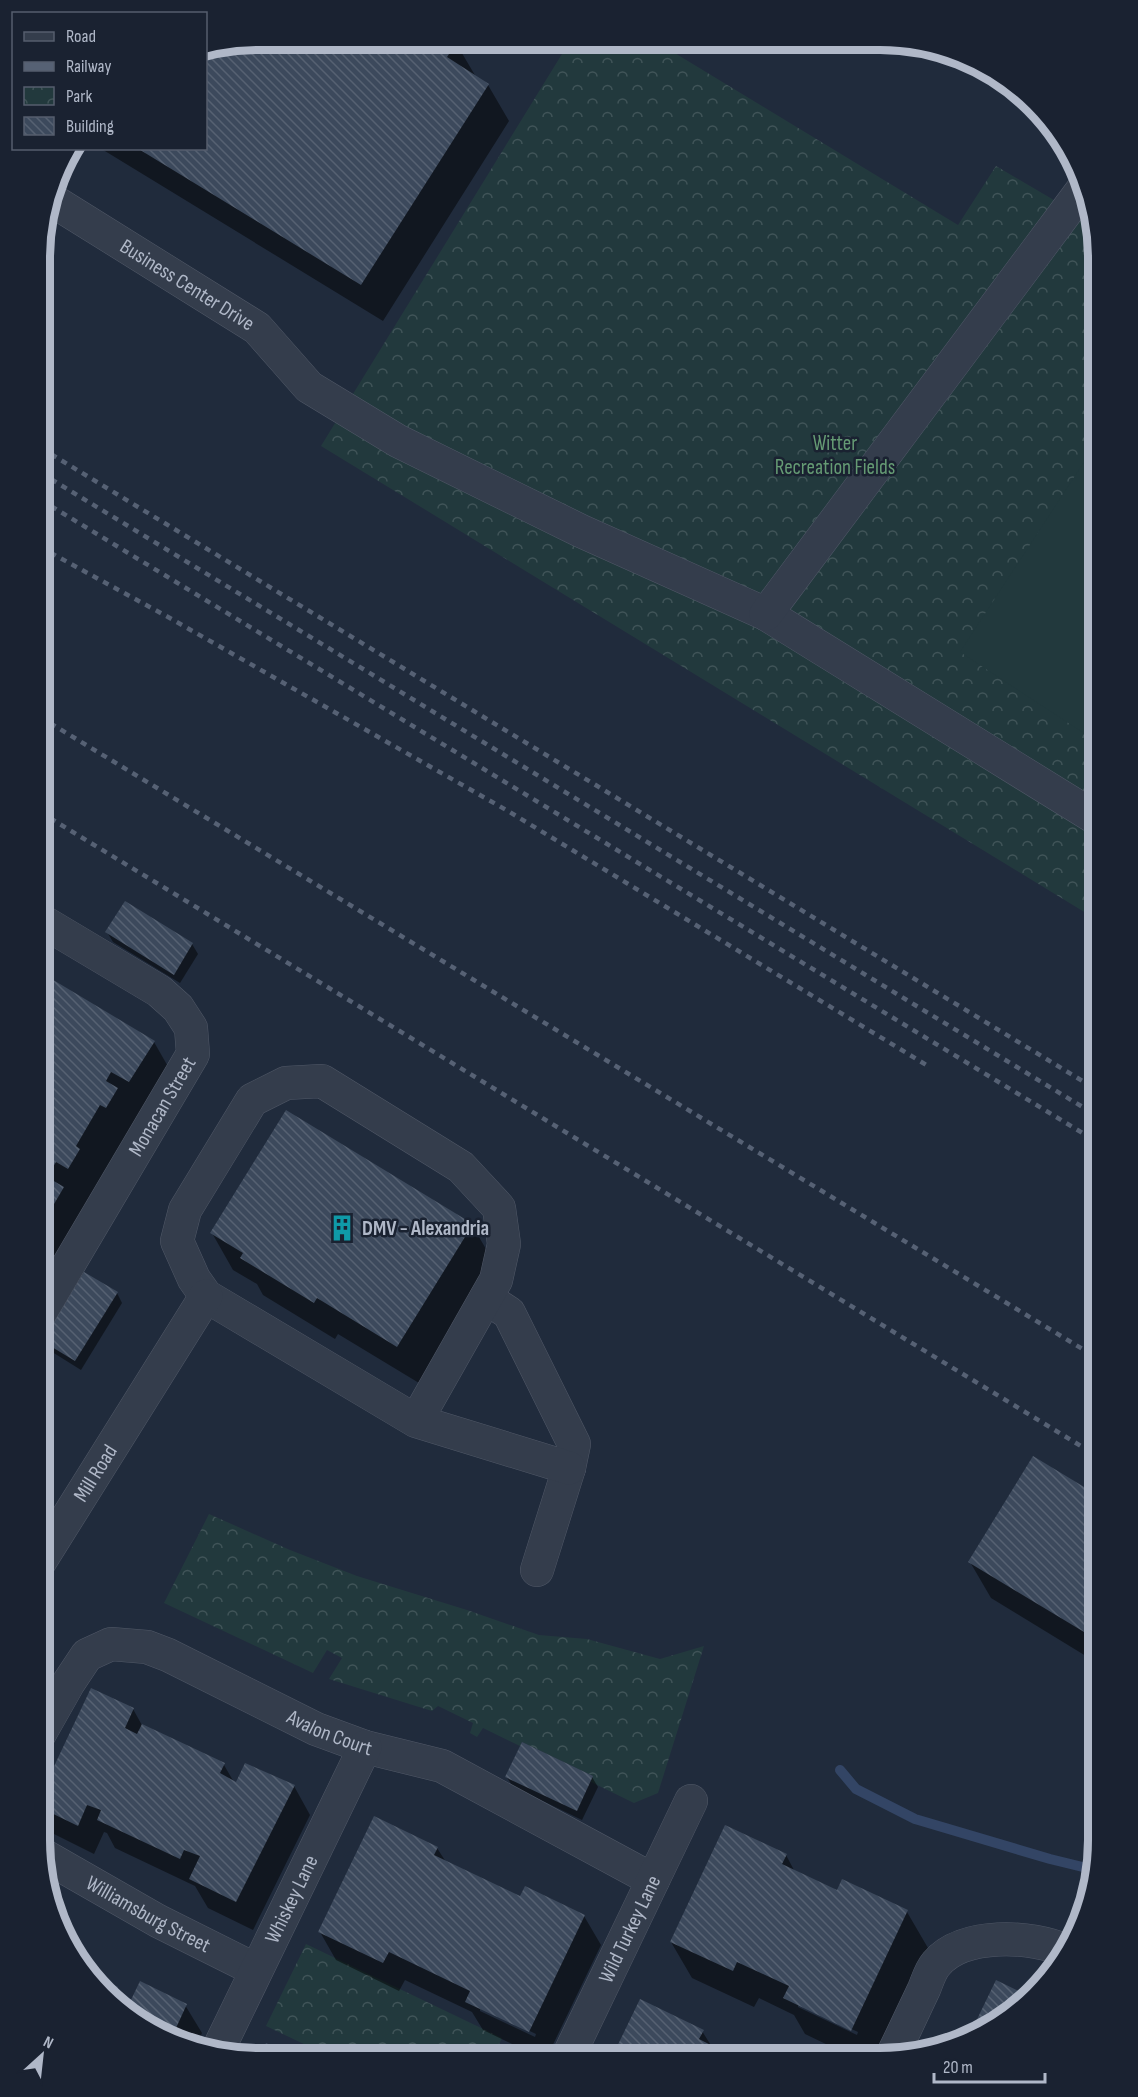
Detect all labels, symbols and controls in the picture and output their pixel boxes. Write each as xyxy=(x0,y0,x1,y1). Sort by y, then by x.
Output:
legend xyxy=(12,12,207,150)
text: Road xyxy=(66,26,96,47)
text: Railway xyxy=(66,56,111,77)
text: Park xyxy=(66,86,92,107)
text: Building xyxy=(66,116,114,137)
street label: Business Center Drive xyxy=(115,234,259,336)
park label: Witter Recreation Fields xyxy=(775,431,895,480)
street label: Monacan Street xyxy=(123,1052,202,1161)
building icon: DMV - Alexandria xyxy=(327,1213,357,1243)
place label: DMV - Alexandria xyxy=(362,1216,489,1241)
street label: Mill Road xyxy=(68,1440,123,1507)
street label: Avalon Court xyxy=(282,1704,375,1761)
street label: Whiskey Lane xyxy=(260,1851,324,1947)
street label: Williamsburg Street xyxy=(81,1870,214,1958)
street label: Wild Turkey Lane xyxy=(594,1871,666,1987)
north arrow xyxy=(12,2025,72,2085)
text: N xyxy=(40,2033,56,2053)
scale bar xyxy=(934,2046,1045,2084)
text: 20 m xyxy=(943,2057,973,2078)

